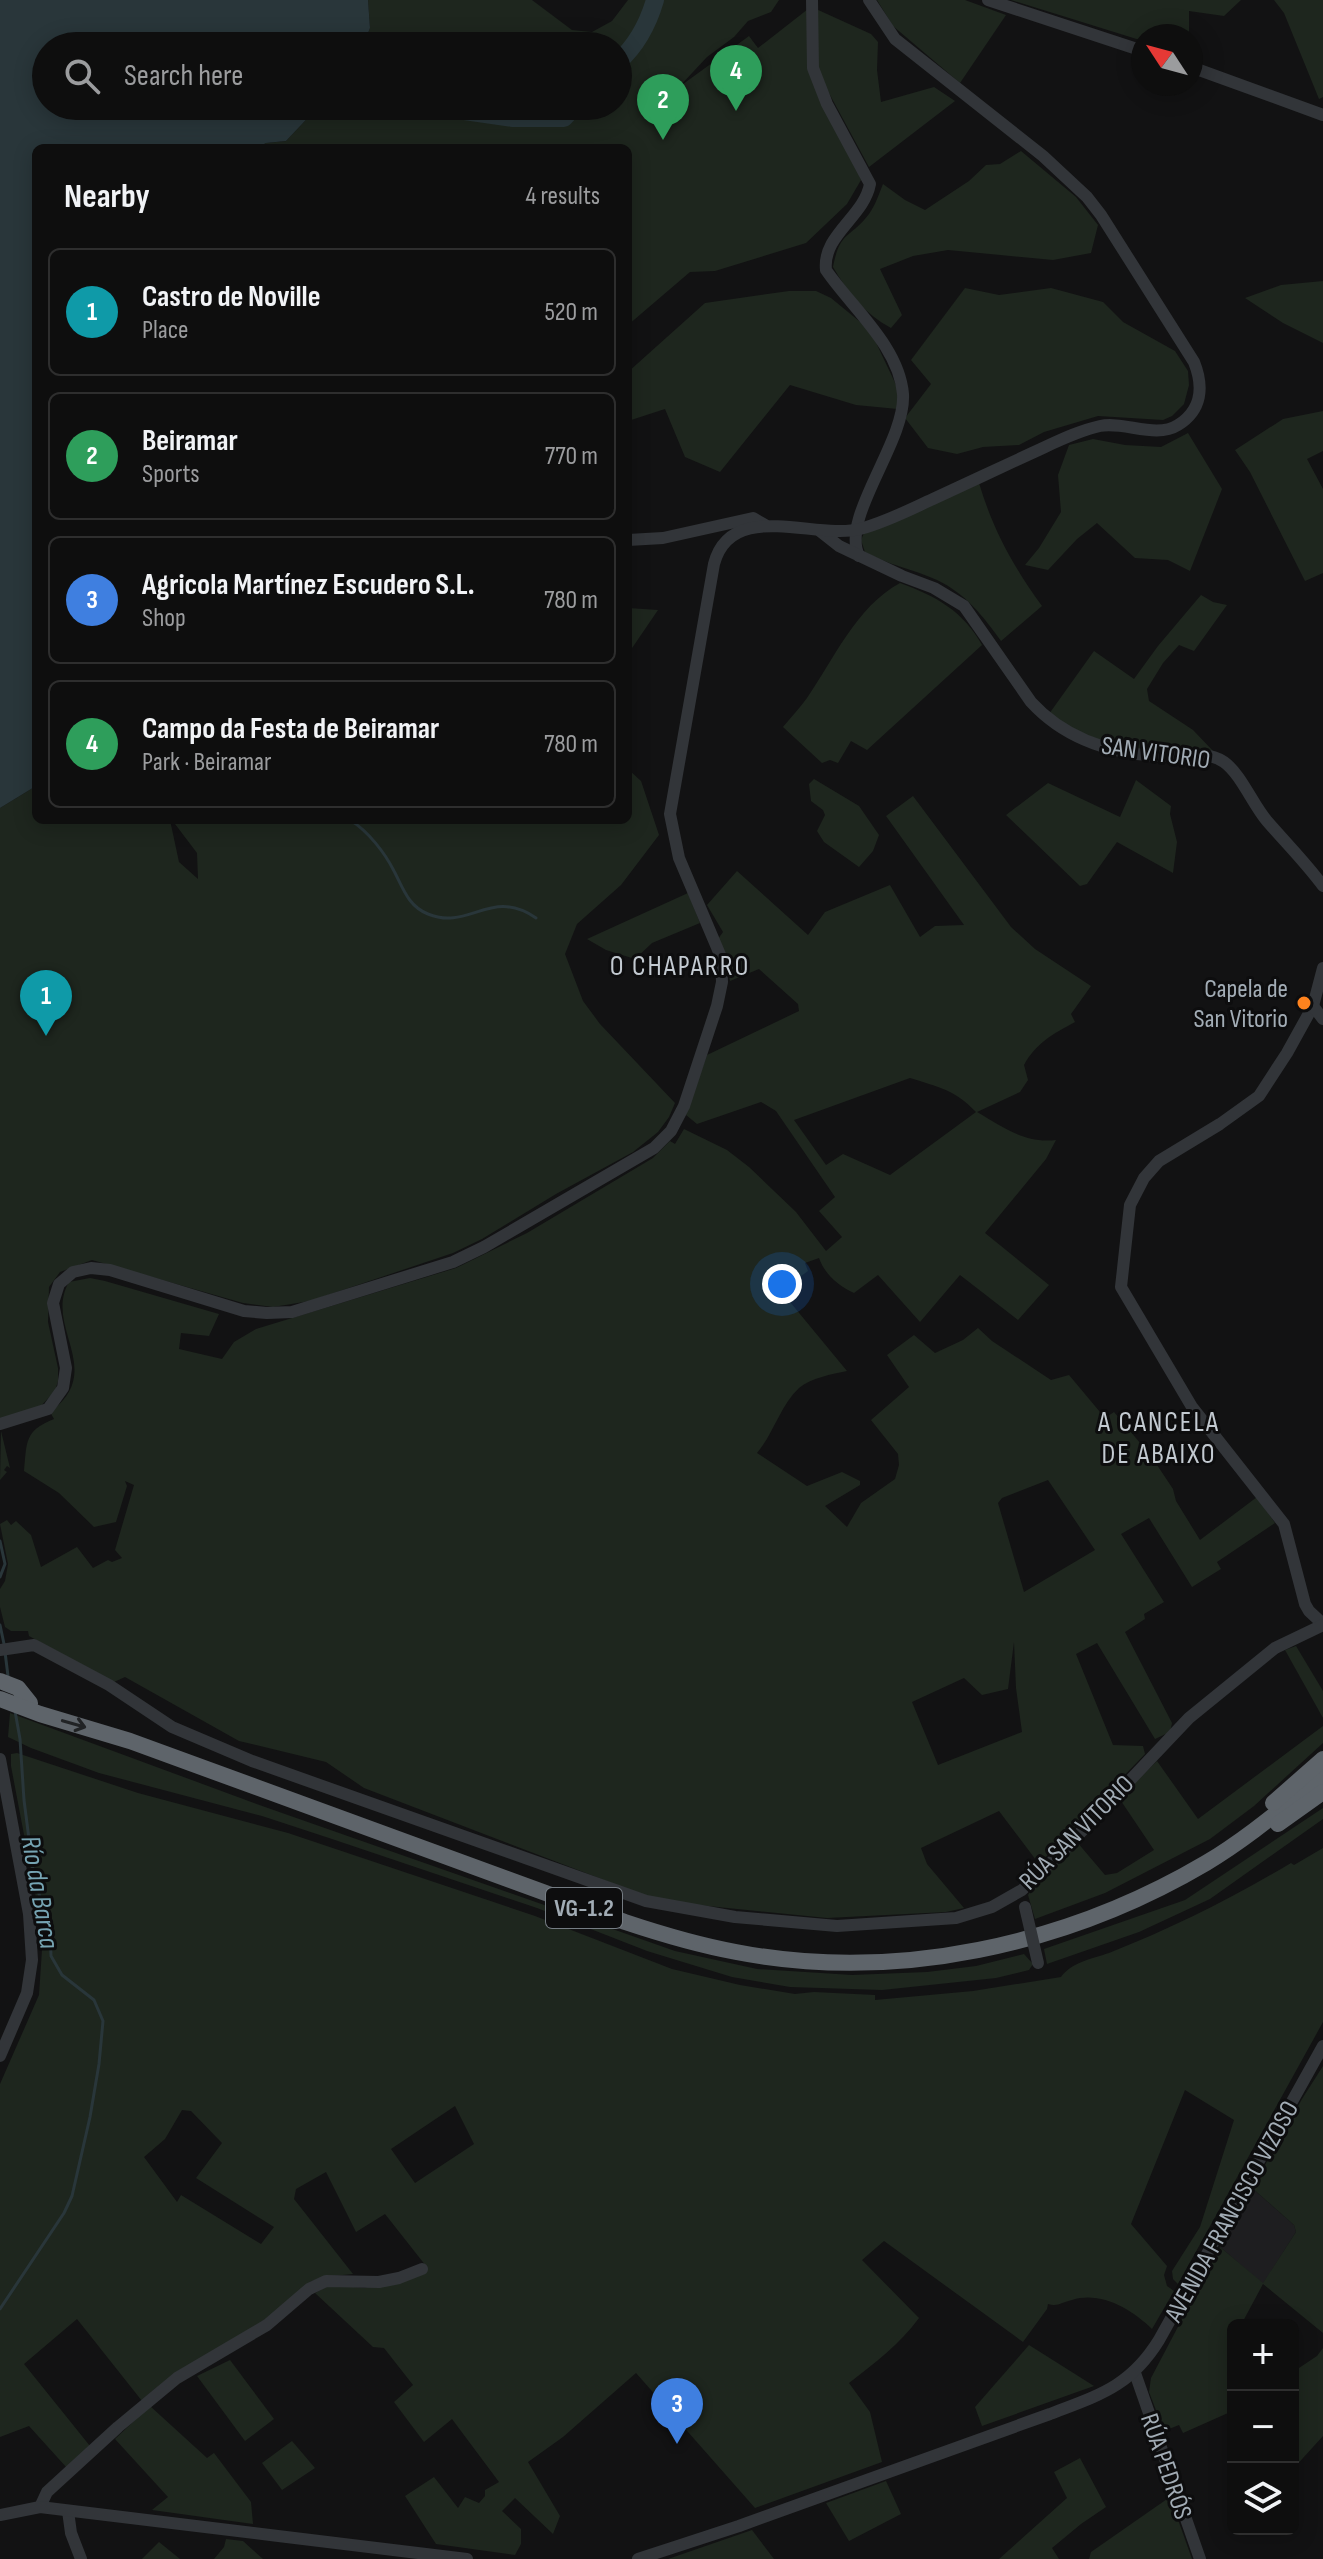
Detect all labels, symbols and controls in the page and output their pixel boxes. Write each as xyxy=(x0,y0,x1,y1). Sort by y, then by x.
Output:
north arrow xyxy=(1131,24,1203,96)
search box xyxy=(32,32,632,120)
pin: 4 xyxy=(710,45,762,111)
icon: search xyxy=(60,54,104,98)
text: Search here xyxy=(124,58,243,94)
pin: 2 xyxy=(637,74,689,140)
text: Nearby xyxy=(64,176,150,217)
text: 4 results xyxy=(525,181,600,212)
text: Castro de Noville xyxy=(142,279,321,315)
text: 1 xyxy=(87,297,97,328)
text: 520 m xyxy=(544,297,598,328)
text: Place xyxy=(142,315,189,346)
text: Beiramar xyxy=(142,423,238,459)
text: 2 xyxy=(86,441,98,472)
text: 770 m xyxy=(545,441,598,472)
text: Sports xyxy=(142,459,200,490)
text: Agricola Martínez Escudero S.L. xyxy=(142,567,475,603)
text: 3 xyxy=(86,585,98,616)
text: 780 m xyxy=(544,585,598,616)
text: Shop xyxy=(142,603,186,634)
text: Campo da Festa de Beiramar xyxy=(142,711,439,747)
text: 4 xyxy=(86,729,98,760)
text: 780 m xyxy=(544,729,598,760)
street label: SAN VITORIO xyxy=(1099,731,1212,776)
text: Park · Beiramar xyxy=(142,747,272,778)
district label: O CHAPARRO xyxy=(610,950,750,983)
pin: 1 xyxy=(20,970,72,1036)
place label: Capela de San Vitorio xyxy=(1193,974,1288,1035)
marker: Capela de San Vitorio xyxy=(1295,994,1313,1012)
your location xyxy=(762,1264,802,1304)
district label: A CANCELA DE ABAIXO xyxy=(1097,1406,1220,1471)
one-way arrow xyxy=(61,1717,87,1732)
street label: RÚA SAN VITORIO xyxy=(1013,1769,1141,1897)
water label: Río da Barca xyxy=(13,1833,66,1952)
road number: VG-1.2 xyxy=(546,1888,622,1928)
street label: AVENIDA FRANCISCO VIZOSO xyxy=(1158,2096,1306,2328)
map controls xyxy=(1227,2319,1299,2535)
button: + xyxy=(1227,2319,1299,2391)
pin: 3 xyxy=(651,2378,703,2444)
button: − xyxy=(1227,2391,1299,2463)
street label: RÚA PEDRÓS xyxy=(1133,2409,1198,2523)
button: layers xyxy=(1227,2463,1299,2535)

